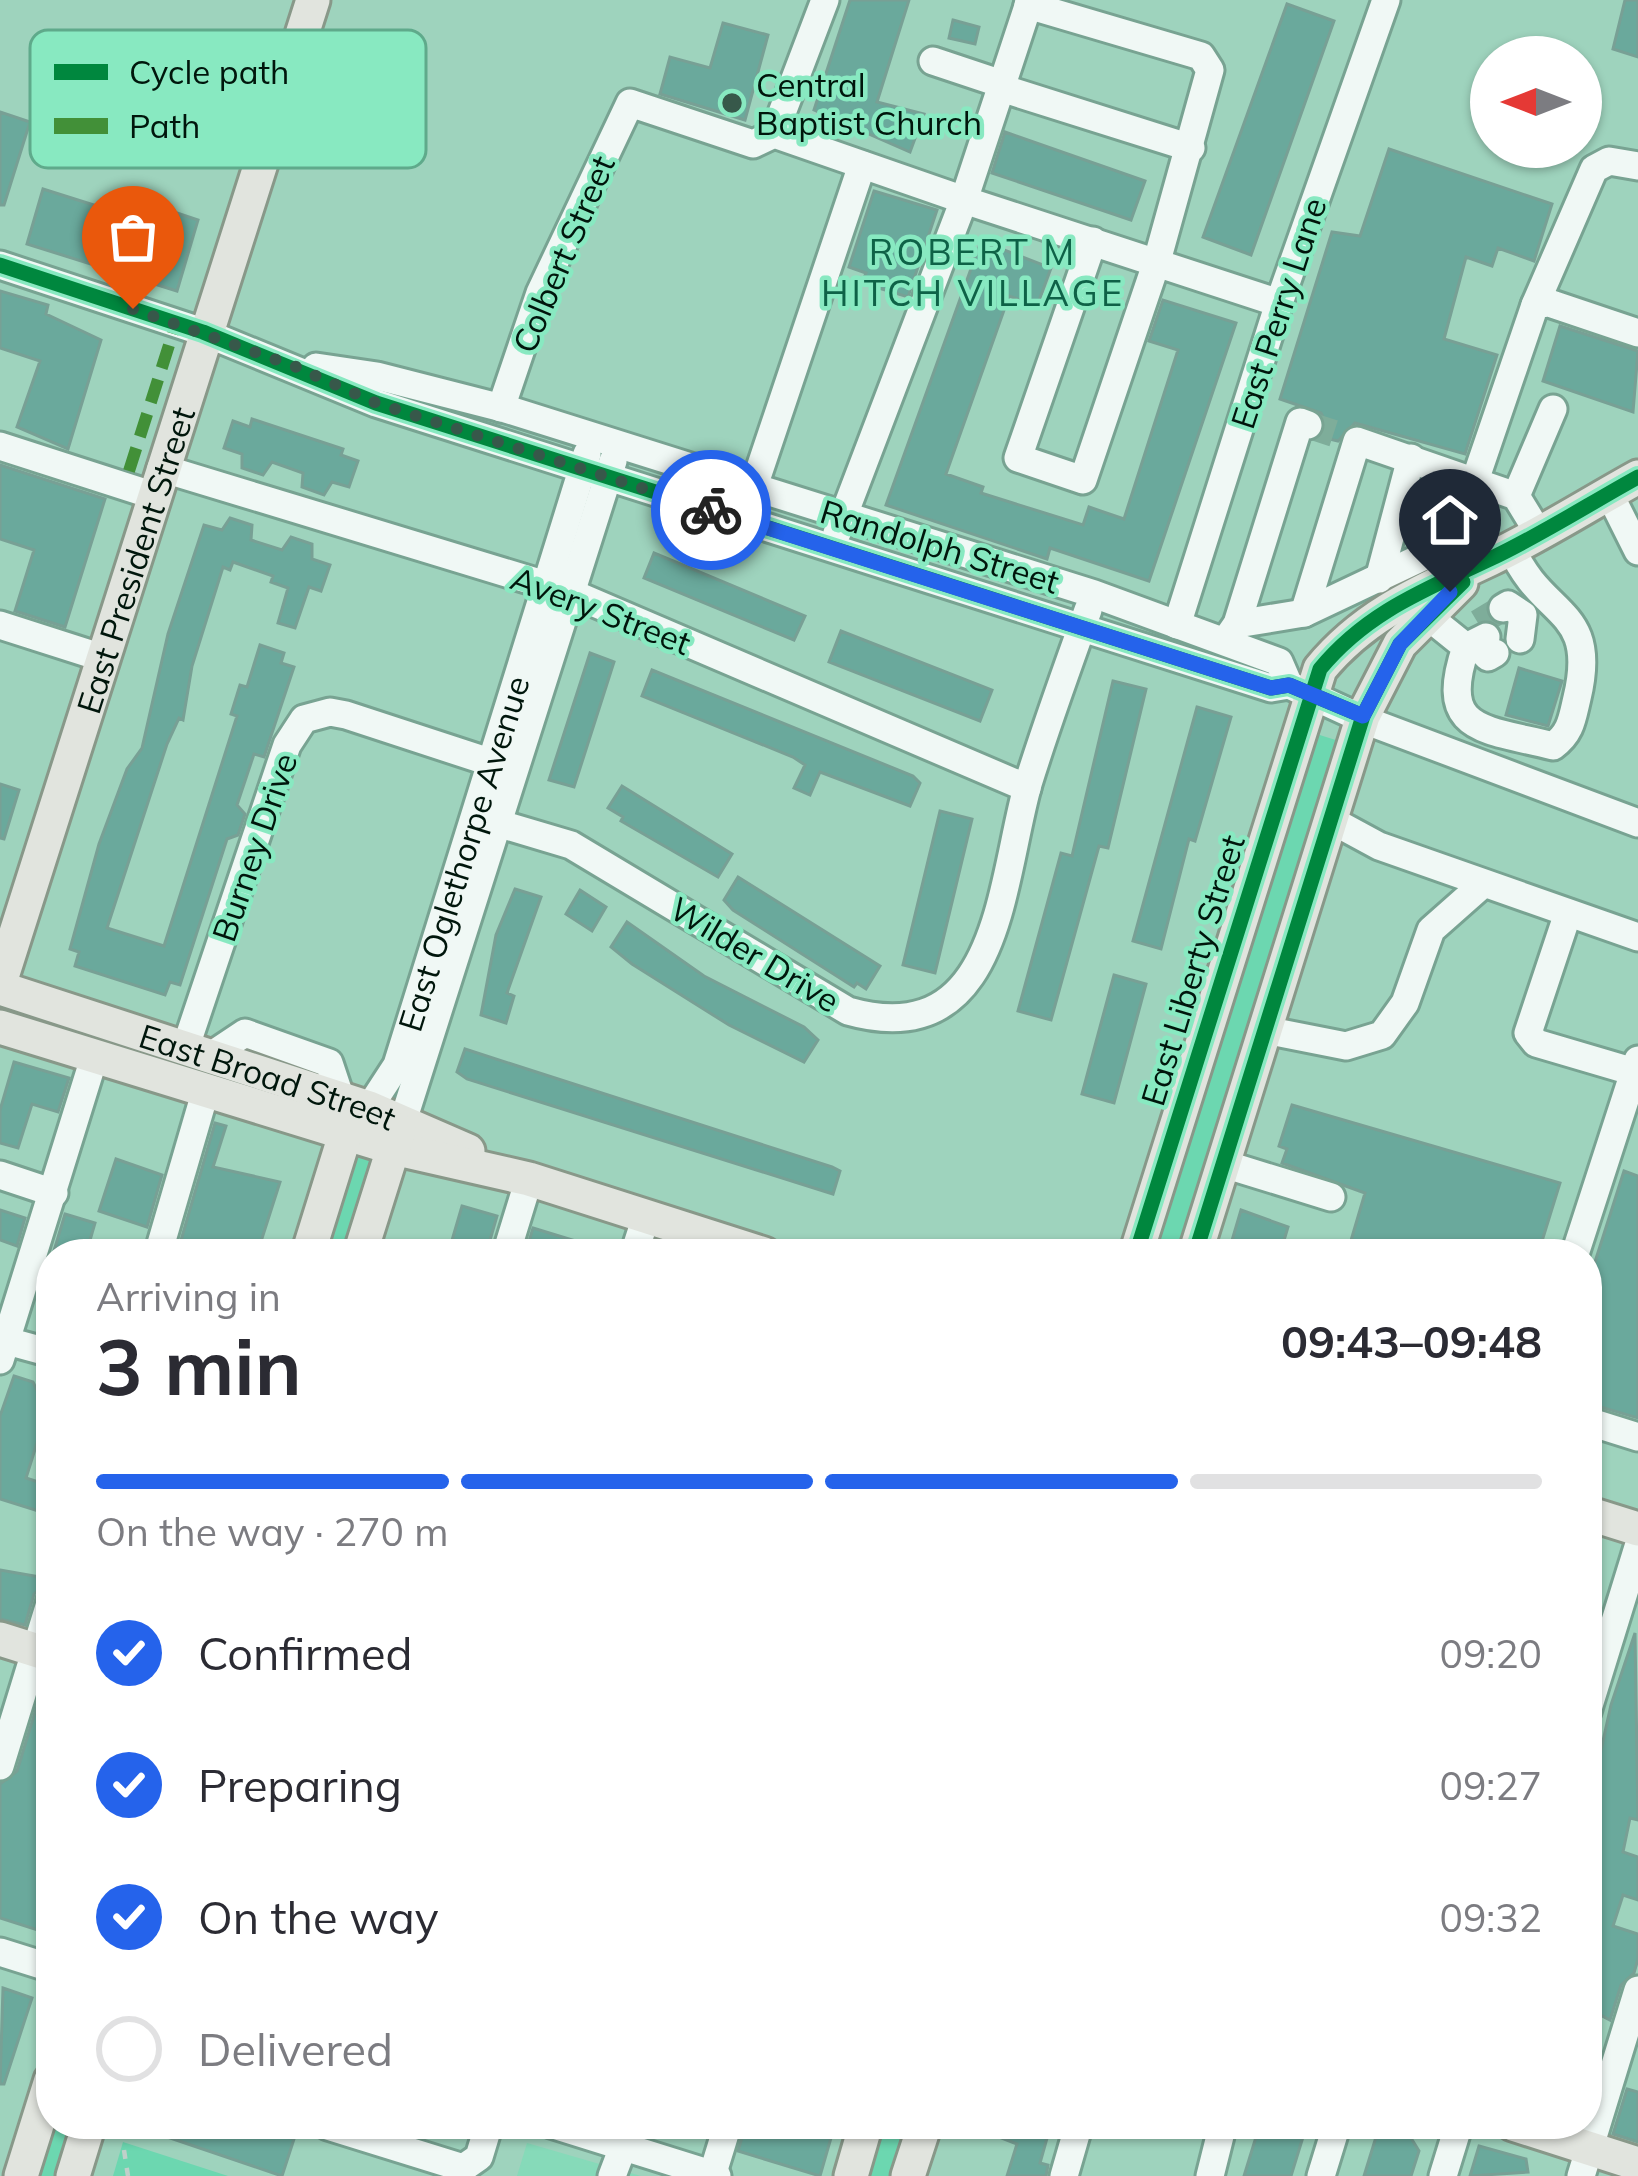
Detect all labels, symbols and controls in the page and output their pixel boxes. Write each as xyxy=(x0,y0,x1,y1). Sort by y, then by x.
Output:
legend xyxy=(30,30,426,168)
north arrow xyxy=(1470,36,1602,168)
map controls xyxy=(1470,36,1602,168)
text: Cycle path xyxy=(129,51,289,92)
place label: Central Baptist Church xyxy=(756,64,982,143)
marker: Central Baptist Church xyxy=(719,90,745,116)
text: Path xyxy=(129,105,200,146)
street label: Colbert Street xyxy=(503,149,623,359)
pin xyxy=(82,186,184,309)
street label: East Perry Lane xyxy=(1221,192,1335,434)
icon: bag xyxy=(100,204,166,270)
district label: ROBERT M HITCH VILLAGE xyxy=(821,229,1125,315)
street label: East President Street xyxy=(67,402,203,718)
courier xyxy=(651,450,771,570)
pin xyxy=(1399,469,1501,592)
icon: bike xyxy=(678,477,744,543)
icon: home xyxy=(1417,487,1483,553)
street label: Randolph Street xyxy=(816,490,1064,602)
street label: Avery Street xyxy=(505,557,697,663)
street label: East Oglethorpe Avenue xyxy=(388,671,537,1036)
street label: Burney Drive xyxy=(203,747,305,947)
street label: East Liberty Street xyxy=(1131,830,1253,1110)
street label: Wilder Drive xyxy=(663,887,847,1021)
street label: East Broad Street xyxy=(134,1014,403,1138)
text: Arriving in xyxy=(96,1272,281,1321)
text: 09:43–09:48 xyxy=(1281,1313,1542,1369)
text: 3 min xyxy=(96,1317,302,1415)
text: On the way · 270 m xyxy=(96,1507,448,1556)
icon: check xyxy=(96,1620,162,1686)
text: Confirmed xyxy=(198,1625,412,1681)
text: 09:20 xyxy=(1440,1629,1542,1678)
icon: check xyxy=(96,1752,162,1818)
text: Preparing xyxy=(198,1757,402,1813)
text: 09:27 xyxy=(1440,1761,1542,1810)
icon: check xyxy=(96,1884,162,1950)
text: On the way xyxy=(198,1889,439,1945)
text: 09:32 xyxy=(1440,1893,1542,1942)
text: Delivered xyxy=(198,2021,393,2077)

